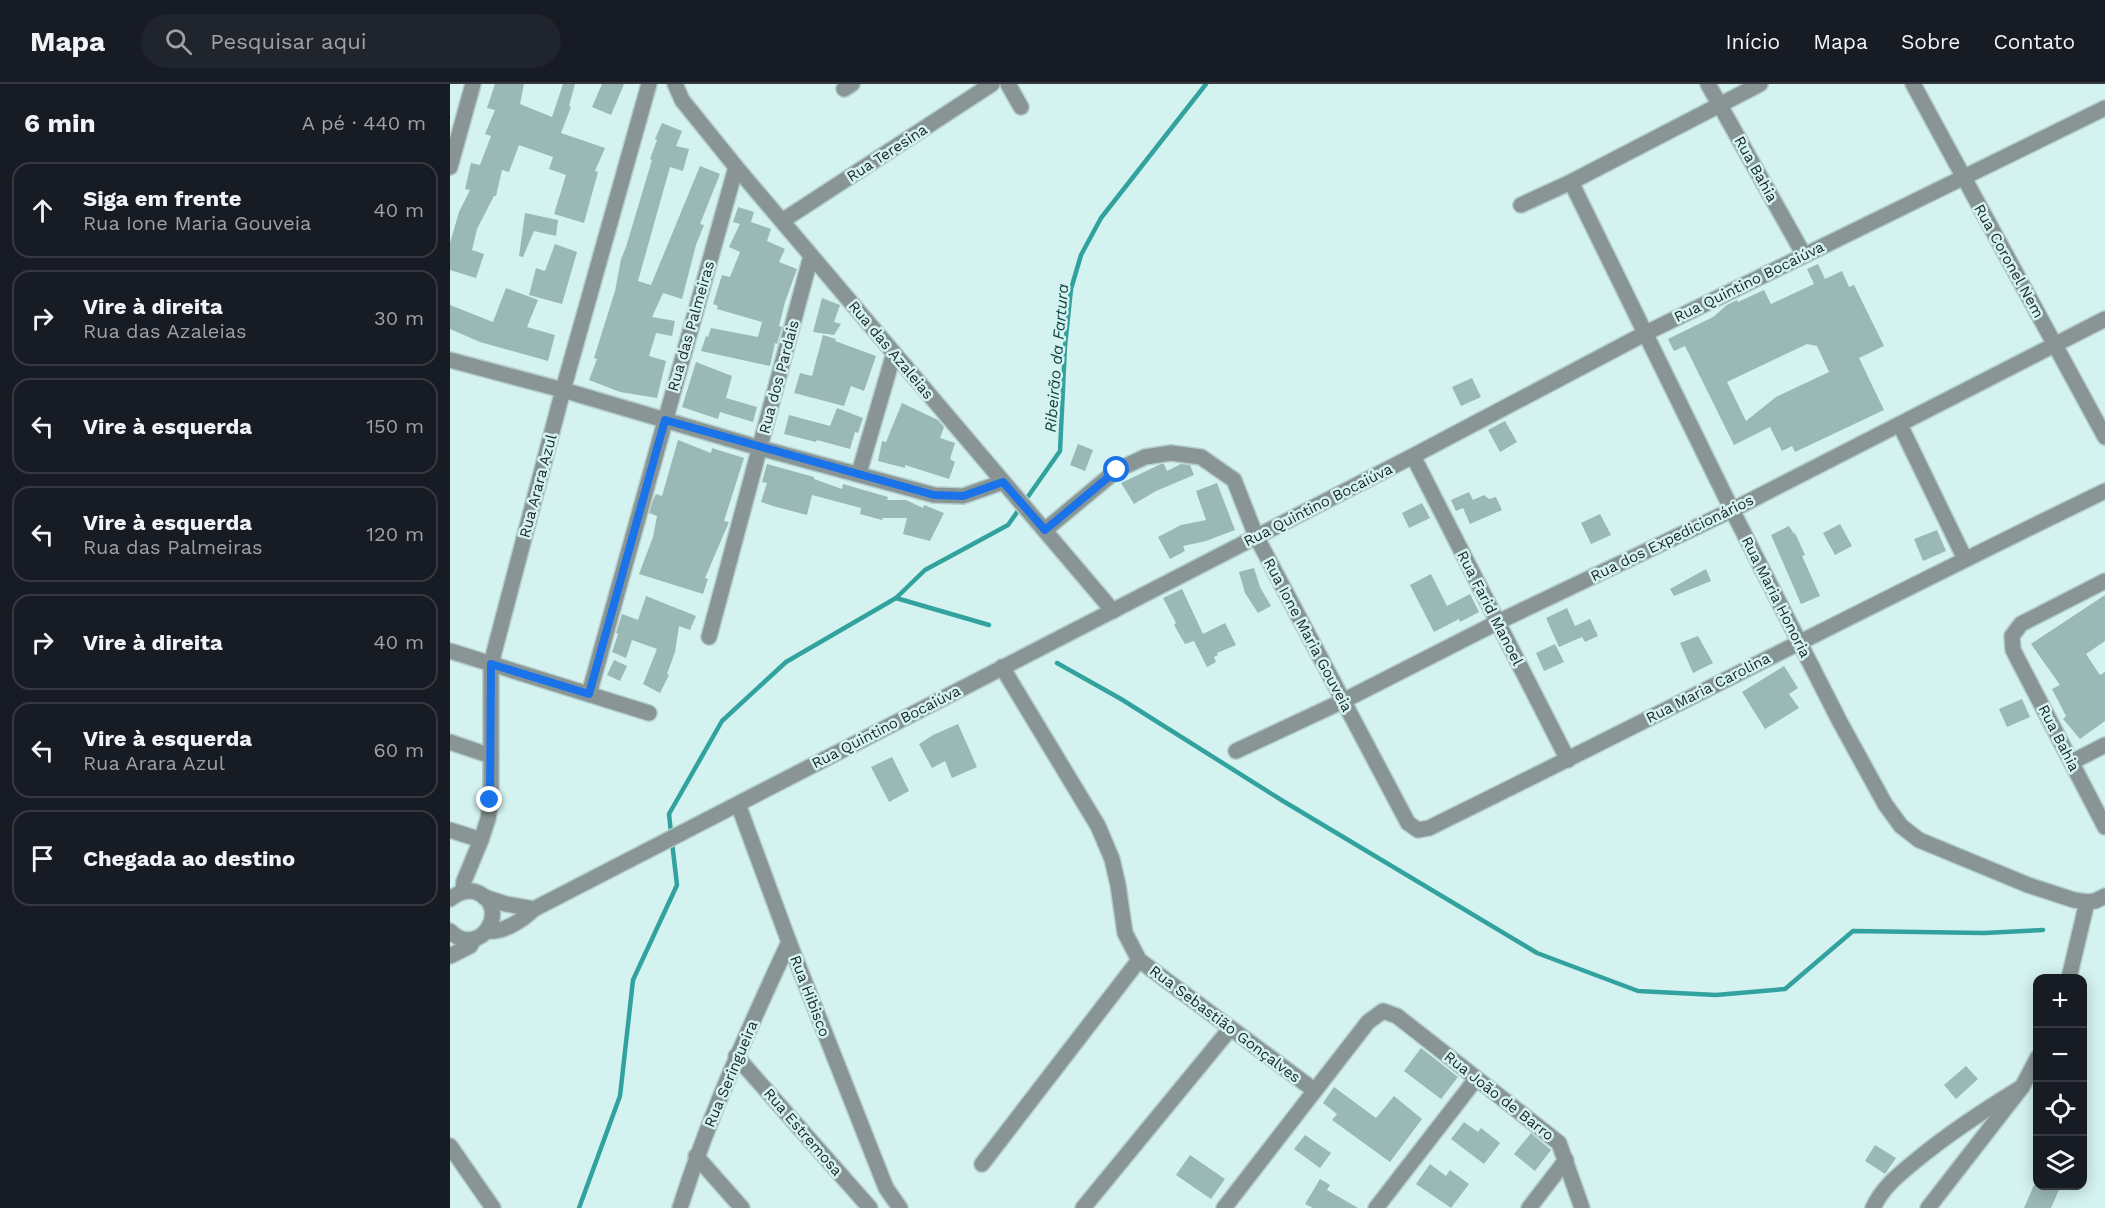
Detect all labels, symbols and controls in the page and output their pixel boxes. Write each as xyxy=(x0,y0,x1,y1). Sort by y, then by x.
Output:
search box xyxy=(141,14,561,68)
text: Mapa xyxy=(30,25,105,58)
icon: search xyxy=(162,25,195,58)
text: Pesquisar aqui xyxy=(210,29,367,54)
text: Início xyxy=(1725,29,1780,54)
text: Mapa xyxy=(1813,29,1868,54)
text: Sobre xyxy=(1901,29,1960,54)
text: Contato xyxy=(1993,29,2075,54)
text: 6 min xyxy=(24,108,96,138)
text: A pé · 440 m xyxy=(302,111,426,135)
street label: Rua Teresina xyxy=(843,120,931,186)
street label: Rua Bahia xyxy=(1731,133,1782,205)
text: Siga em frente xyxy=(83,186,241,211)
icon: ahead xyxy=(26,194,59,227)
text: 40 m xyxy=(373,198,424,222)
street label: Rua Coronel Nem xyxy=(1970,201,2048,321)
text: Rua Ione Maria Gouveia xyxy=(83,211,311,235)
street label: Rua Quintino Bocaiúva xyxy=(1671,238,1827,326)
street label: Rua das Palmeiras xyxy=(664,259,718,393)
water label: Ribeirão da Fartura xyxy=(1041,283,1072,433)
text: Vire à direita xyxy=(83,294,223,319)
street label: Rua das Azaleias xyxy=(845,297,937,403)
icon: right xyxy=(26,302,59,335)
text: 30 m xyxy=(374,306,424,330)
street label: Rua dos Pardais xyxy=(755,318,803,436)
text: Rua das Azaleias xyxy=(83,319,247,343)
icon: left xyxy=(26,410,59,443)
text: Vire à esquerda xyxy=(83,414,252,439)
text: 150 m xyxy=(366,414,424,438)
street label: Rua Arara Azul xyxy=(516,432,561,540)
route start xyxy=(1103,456,1129,482)
street label: Rua Quintino Bocaiúva xyxy=(1241,459,1396,550)
street label: Rua dos Expedicionários xyxy=(1588,491,1756,585)
text: Vire à esquerda xyxy=(83,510,252,535)
icon: left xyxy=(26,518,59,551)
text: 120 m xyxy=(366,522,424,546)
street label: Rua Maria Honoria xyxy=(1738,533,1815,661)
text: Rua das Palmeiras xyxy=(83,535,263,559)
street label: Rua Farid Manoel xyxy=(1453,548,1527,669)
street label: Rua Ione Maria Gouveia xyxy=(1260,555,1356,715)
icon: right xyxy=(26,626,59,659)
text: Vire à direita xyxy=(83,630,223,655)
text: 40 m xyxy=(373,630,424,654)
street label: Rua Maria Carolina xyxy=(1643,649,1774,727)
street label: Rua Quintino Bocaiúva xyxy=(809,681,964,772)
street label: Rua Bahia xyxy=(2035,702,2084,775)
text: Vire à esquerda xyxy=(83,726,252,751)
icon: left xyxy=(26,734,59,767)
text: 60 m xyxy=(374,738,424,762)
text: Rua Arara Azul xyxy=(83,751,225,775)
route end xyxy=(476,786,502,812)
icon: arrive xyxy=(26,842,59,875)
text: Chegada ao destino xyxy=(83,846,295,871)
street label: Rua Hibisco xyxy=(786,953,834,1039)
street label: Rua Sebastião Gonçalves xyxy=(1146,961,1304,1087)
map controls xyxy=(2033,974,2087,1190)
button: + xyxy=(2033,974,2087,1028)
street label: Rua Seringueira xyxy=(700,1017,762,1130)
button: − xyxy=(2033,1028,2087,1082)
street label: Rua João de Barro xyxy=(1441,1048,1557,1144)
button: locate xyxy=(2033,1082,2087,1136)
street label: Rua Estremosa xyxy=(760,1084,846,1180)
button: layers xyxy=(2033,1136,2087,1190)

